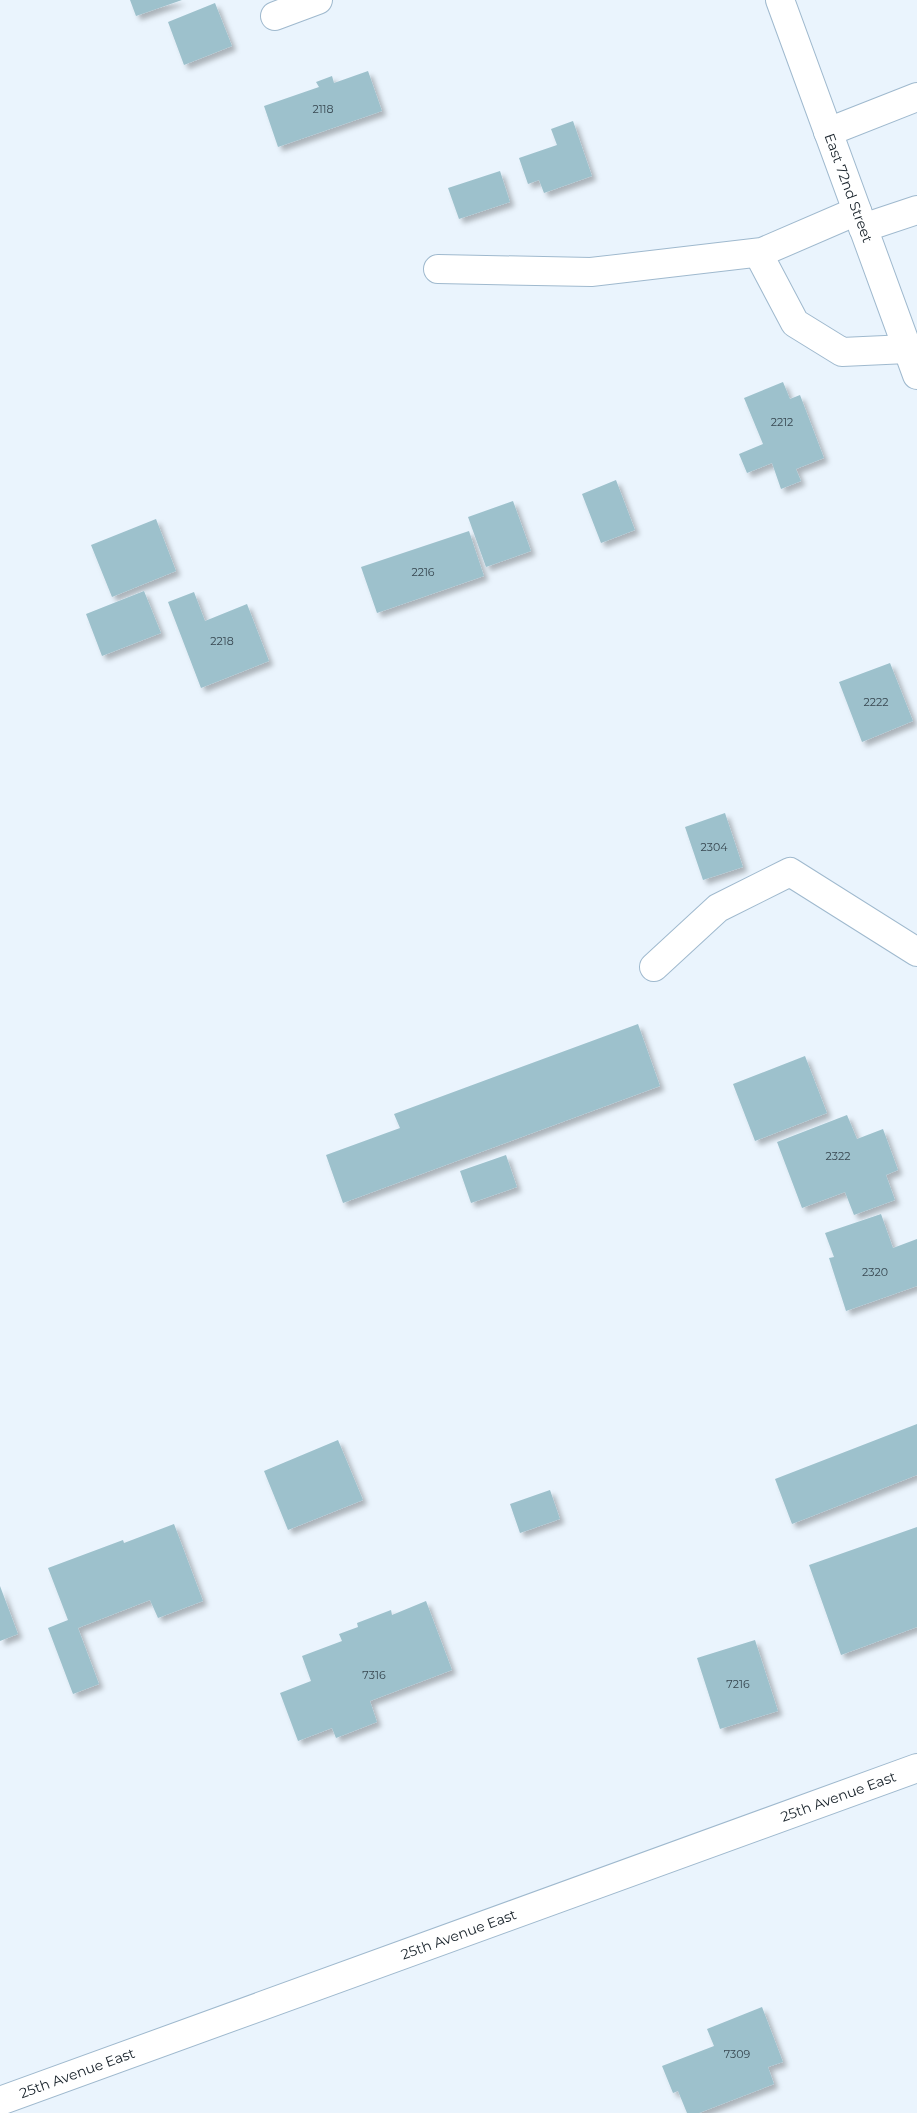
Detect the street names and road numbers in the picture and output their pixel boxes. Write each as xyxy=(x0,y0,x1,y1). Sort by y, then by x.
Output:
street label: East 72nd Street xyxy=(820,131,877,245)
street label: 25th Avenue East xyxy=(778,1767,899,1826)
street label: 25th Avenue East xyxy=(399,1905,519,1964)
street label: 25th Avenue East xyxy=(17,2044,137,2102)

